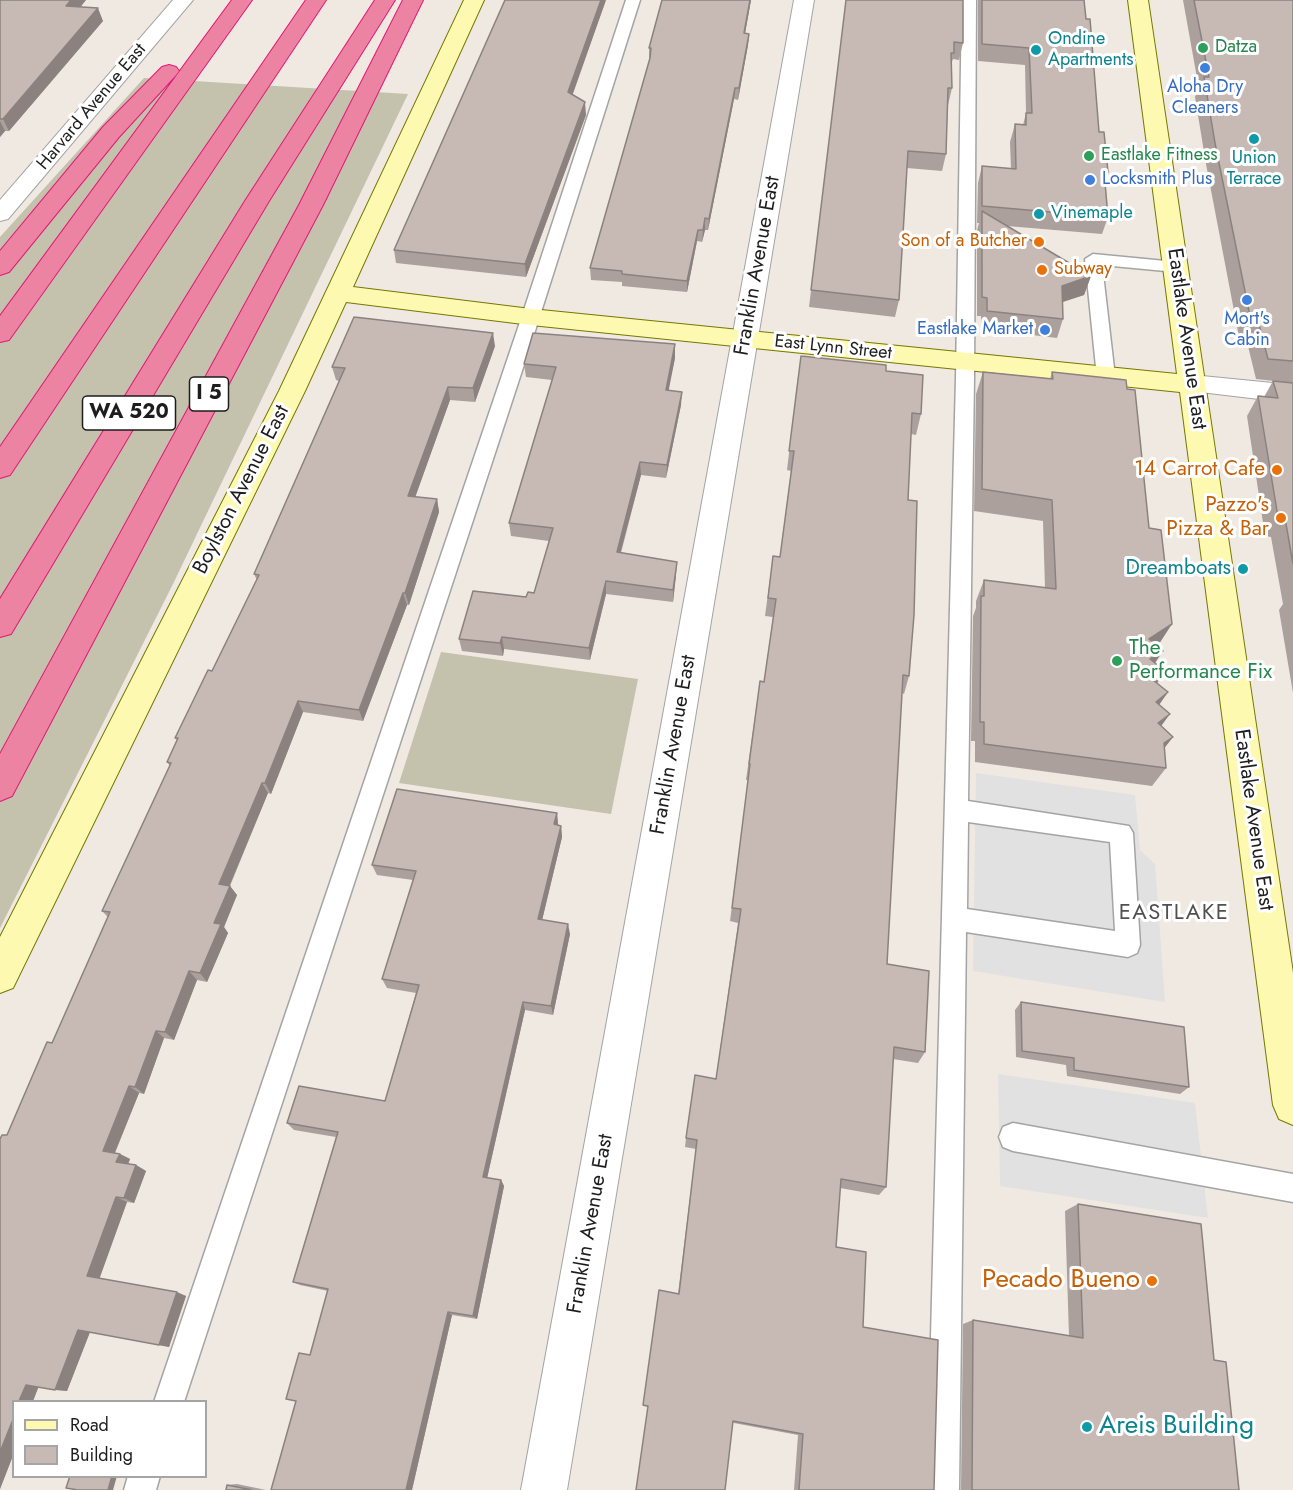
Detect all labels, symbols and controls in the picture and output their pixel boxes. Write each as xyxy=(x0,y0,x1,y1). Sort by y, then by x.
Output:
place label: Ondine Apartments xyxy=(1048,29,1134,72)
place label: Datza xyxy=(1215,37,1257,59)
street label: Harvard Avenue East xyxy=(33,39,151,175)
marker: Datza xyxy=(1196,41,1210,55)
marker: Ondine Apartments xyxy=(1029,43,1043,57)
marker: Aloha Dry Cleaners xyxy=(1198,61,1212,75)
place label: Aloha Dry Cleaners xyxy=(1167,77,1243,119)
marker: Union Terrace xyxy=(1247,132,1261,146)
place label: Eastlake Fitness xyxy=(1101,145,1217,167)
place label: Union Terrace xyxy=(1227,148,1281,190)
marker: Eastlake Fitness xyxy=(1082,149,1096,163)
place label: Locksmith Plus xyxy=(1102,169,1212,191)
marker: Locksmith Plus xyxy=(1083,173,1097,187)
street label: Franklin Avenue East xyxy=(730,174,786,358)
place label: Vinemaple xyxy=(1051,203,1133,225)
marker: Vinemaple xyxy=(1032,207,1046,221)
place label: Son of a Butcher xyxy=(901,231,1027,253)
marker: Son of a Butcher xyxy=(1032,235,1046,249)
street label: Eastlake Avenue East xyxy=(1161,247,1211,431)
place label: Subway xyxy=(1054,259,1112,281)
marker: Subway xyxy=(1035,263,1049,277)
marker: Mort's Cabin xyxy=(1240,293,1254,307)
place label: Mort's Cabin xyxy=(1224,309,1270,352)
place label: Eastlake Market xyxy=(917,319,1033,341)
marker: Eastlake Market xyxy=(1038,323,1052,337)
street label: East Lynn Street xyxy=(773,331,893,365)
road number: I 5 xyxy=(190,377,228,411)
road number: WA 520 xyxy=(82,396,176,430)
street label: Boylston Avenue East xyxy=(189,401,295,579)
place label: 14 Carrot Cafe xyxy=(1134,457,1265,483)
marker: 14 Carrot Cafe xyxy=(1270,463,1284,477)
place label: Pazzo's Pizza & Bar xyxy=(1166,493,1269,543)
marker: Pazzo's Pizza & Bar xyxy=(1274,511,1288,525)
place label: Dreamboats xyxy=(1125,556,1231,582)
marker: Dreamboats xyxy=(1236,562,1250,576)
place label: The Performance Fix xyxy=(1129,636,1272,686)
street label: Franklin Avenue East xyxy=(646,653,702,837)
marker: The Performance Fix xyxy=(1110,654,1124,668)
street label: Eastlake Avenue East xyxy=(1228,728,1278,912)
district label: EASTLAKE xyxy=(1119,901,1229,927)
street label: Franklin Avenue East xyxy=(563,1132,619,1316)
place label: Pecado Bueno xyxy=(982,1265,1140,1297)
marker: Pecado Bueno xyxy=(1145,1274,1159,1288)
legend xyxy=(12,1400,207,1478)
place label: Areis Building xyxy=(1099,1411,1254,1443)
text: Road xyxy=(70,1412,109,1438)
marker: Areis Building xyxy=(1080,1420,1094,1434)
text: Building xyxy=(70,1442,133,1468)

